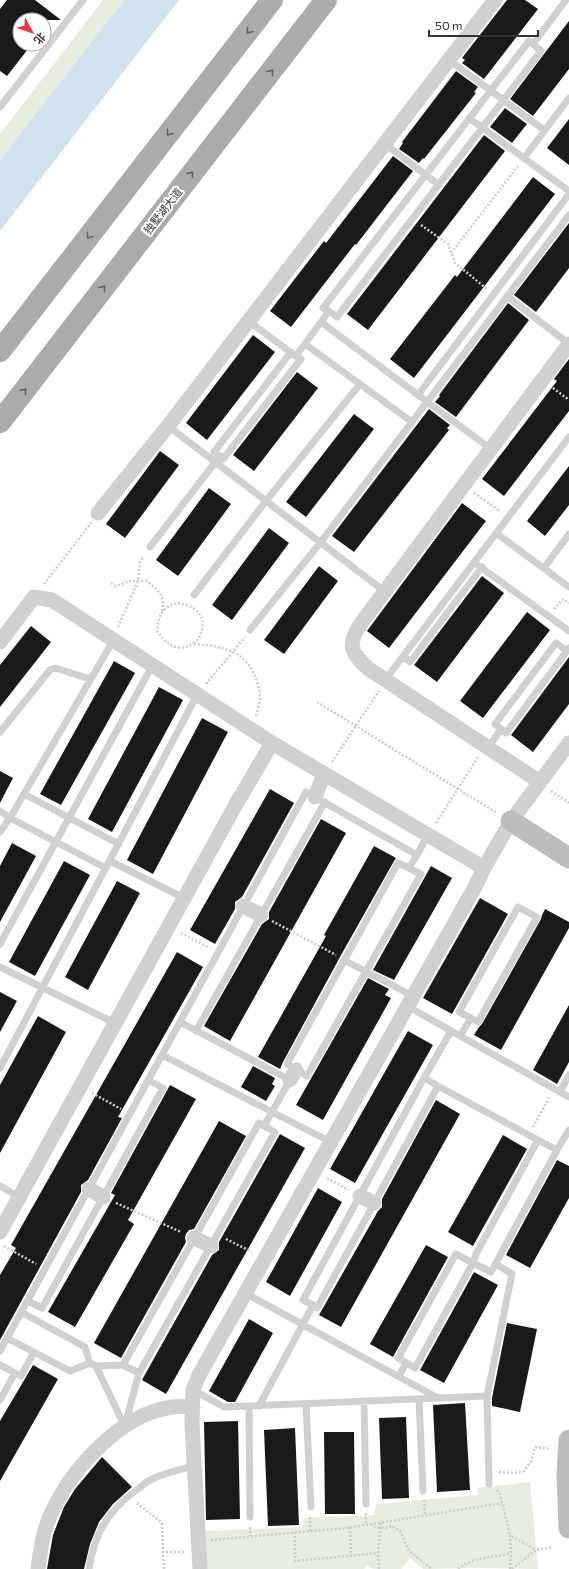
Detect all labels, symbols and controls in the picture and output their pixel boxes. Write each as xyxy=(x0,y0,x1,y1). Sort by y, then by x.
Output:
north arrow xyxy=(12,12,52,52)
scale bar xyxy=(429,12,538,38)
text: 50 m xyxy=(435,18,463,32)
one-way arrow xyxy=(246,26,253,33)
text: 北 xyxy=(32,30,49,47)
one-way arrow xyxy=(266,69,273,76)
one-way arrow xyxy=(166,129,173,136)
one-way arrow xyxy=(187,172,194,179)
street label: 独墅湖大道 xyxy=(141,185,185,236)
one-way arrow xyxy=(87,232,94,239)
one-way arrow xyxy=(99,286,106,293)
one-way arrow xyxy=(19,389,26,396)

